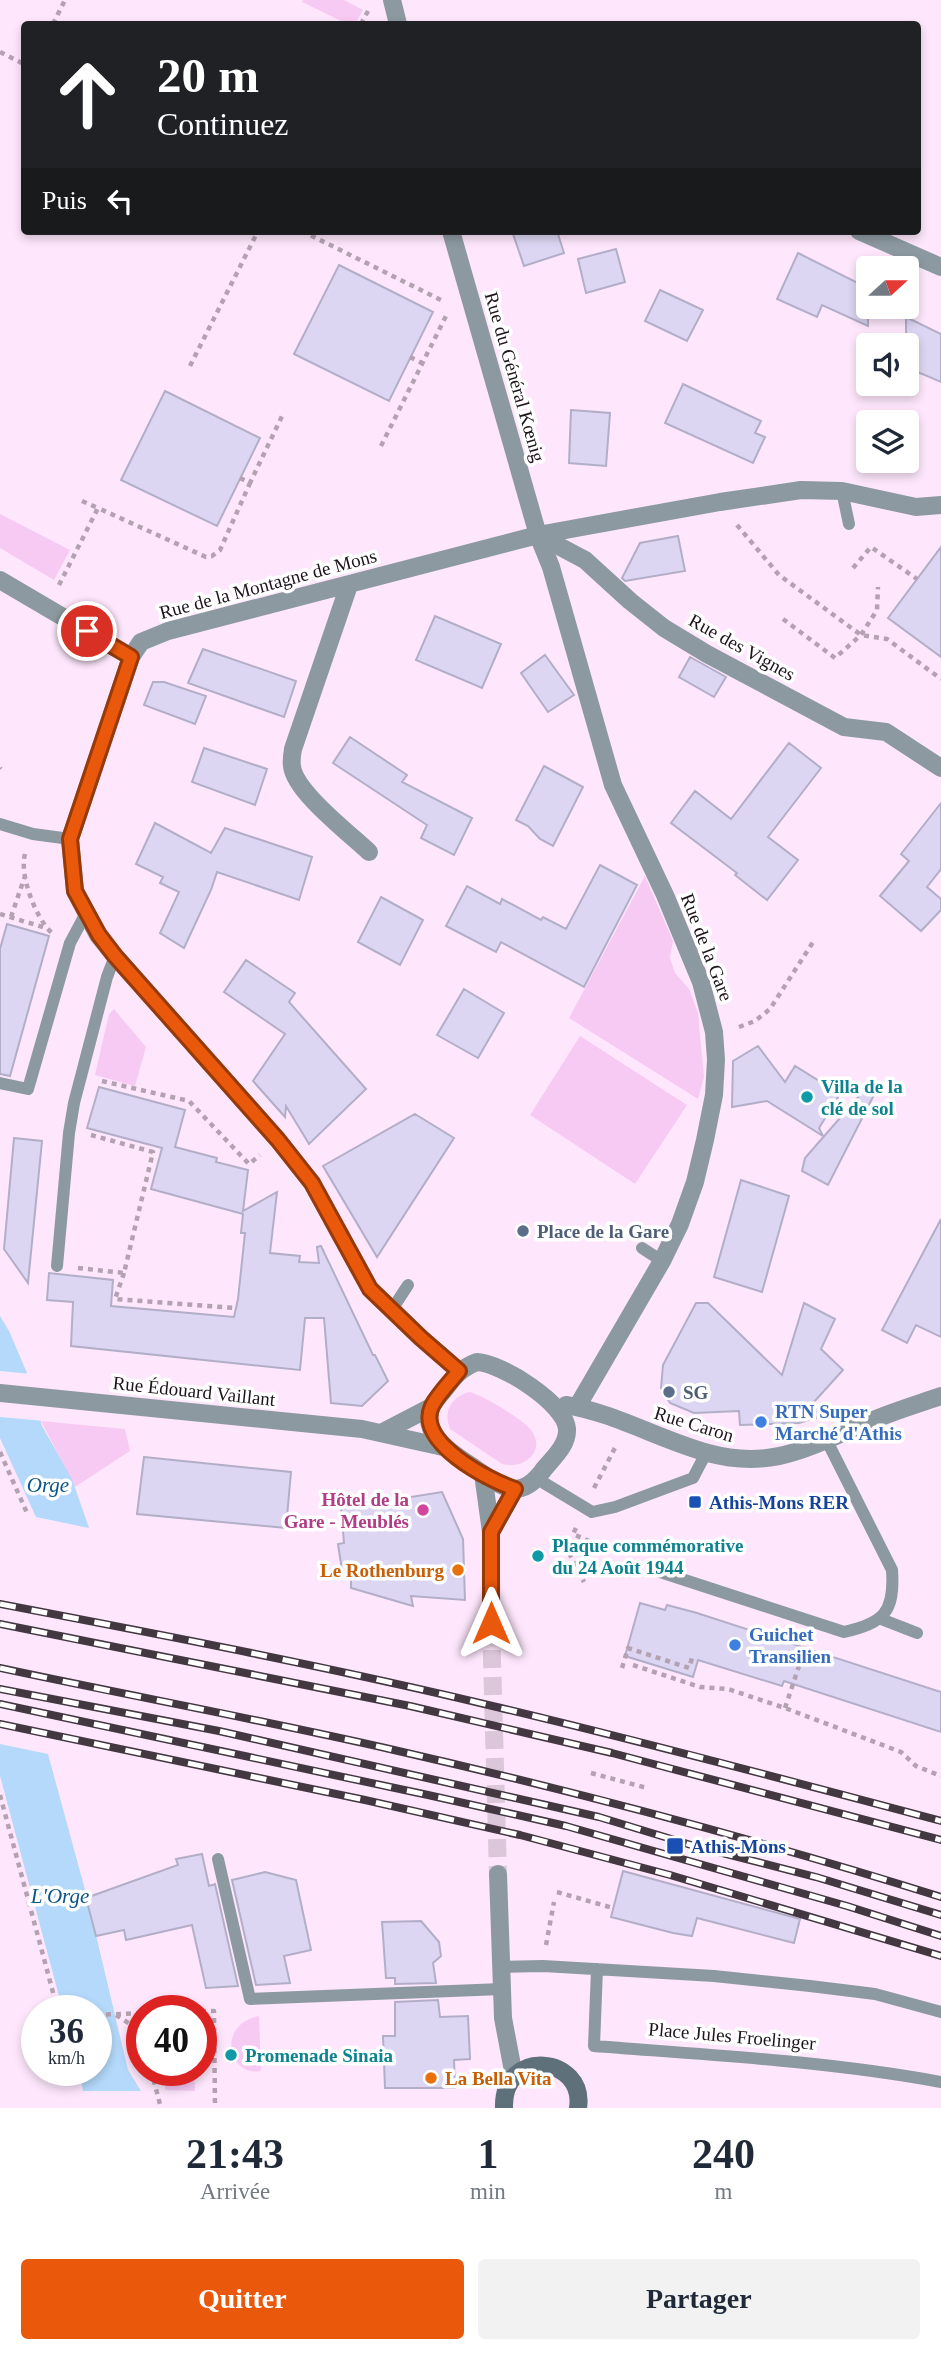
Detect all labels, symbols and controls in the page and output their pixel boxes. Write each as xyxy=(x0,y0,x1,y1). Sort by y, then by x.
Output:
text: 20 m xyxy=(157,48,259,103)
icon: ahead xyxy=(42,49,133,140)
text: Continuez xyxy=(157,106,289,142)
icon: left xyxy=(101,182,139,220)
text: Puis xyxy=(42,186,87,215)
north arrow xyxy=(856,256,919,318)
map controls xyxy=(856,256,919,473)
street label: Rue du Général Kœnig xyxy=(481,290,549,465)
button: sound xyxy=(856,333,919,396)
button: layers xyxy=(856,410,919,473)
street label: Rue de la Montagne de Mons xyxy=(157,545,379,623)
pin xyxy=(57,601,117,661)
street label: Rue des Vignes xyxy=(685,609,799,685)
icon: arrive xyxy=(68,612,106,650)
street label: Rue de la Gare xyxy=(677,890,737,1004)
place label: Villa de la clé de sol xyxy=(821,1076,903,1119)
marker: Villa de la clé de sol xyxy=(799,1089,815,1105)
place label: Place de la Gare xyxy=(537,1221,669,1242)
marker: Place de la Gare xyxy=(515,1223,531,1239)
street label: Rue Édouard Vaillant xyxy=(112,1372,277,1410)
place label: SG xyxy=(683,1382,709,1403)
marker: SG xyxy=(661,1384,677,1400)
place label: RTN Super Marché d'Athis xyxy=(775,1401,902,1444)
street label: Rue Caron xyxy=(652,1402,737,1446)
marker: RTN Super Marché d'Athis xyxy=(753,1414,769,1430)
water label: Orge xyxy=(27,1473,69,1497)
place label: Hôtel de la Gare - Meublés xyxy=(284,1489,409,1532)
place label: Athis-Mons RER xyxy=(709,1492,849,1513)
marker: Athis-Mons RER xyxy=(687,1494,703,1510)
marker: Hôtel de la Gare - Meublés xyxy=(415,1502,431,1518)
place label: Plaque commémorative du 24 Août 1944 xyxy=(552,1535,744,1578)
marker: Plaque commémorative du 24 Août 1944 xyxy=(530,1548,546,1564)
place label: Le Rothenburg xyxy=(320,1560,444,1581)
marker: Le Rothenburg xyxy=(450,1562,466,1578)
position arrow xyxy=(454,1586,528,1660)
place label: Guichet Transilien xyxy=(749,1624,831,1667)
marker: Guichet Transilien xyxy=(727,1637,743,1653)
marker: Athis-Mons xyxy=(665,1836,685,1856)
place label: Athis-Mons xyxy=(691,1836,786,1857)
water label: L'Orge xyxy=(30,1884,89,1908)
speed limit sign: 40 xyxy=(126,1995,217,2086)
text: 36 xyxy=(49,2012,84,2051)
street label: Place Jules Froelinger xyxy=(648,2018,817,2054)
place label: Promenade Sinaia xyxy=(245,2045,393,2066)
marker: Promenade Sinaia xyxy=(223,2047,239,2063)
text: km/h xyxy=(48,2048,85,2068)
place label: La Bella Vita xyxy=(445,2068,552,2089)
marker: La Bella Vita xyxy=(423,2070,439,2086)
text: 21:43 xyxy=(186,2131,284,2177)
text: 1 xyxy=(477,2131,498,2177)
text: 240 xyxy=(692,2131,755,2177)
text: Arrivée xyxy=(200,2179,270,2204)
text: min xyxy=(470,2179,506,2204)
text: m xyxy=(714,2179,732,2204)
button: Quitter xyxy=(21,2259,464,2339)
button: Partager xyxy=(478,2259,920,2339)

